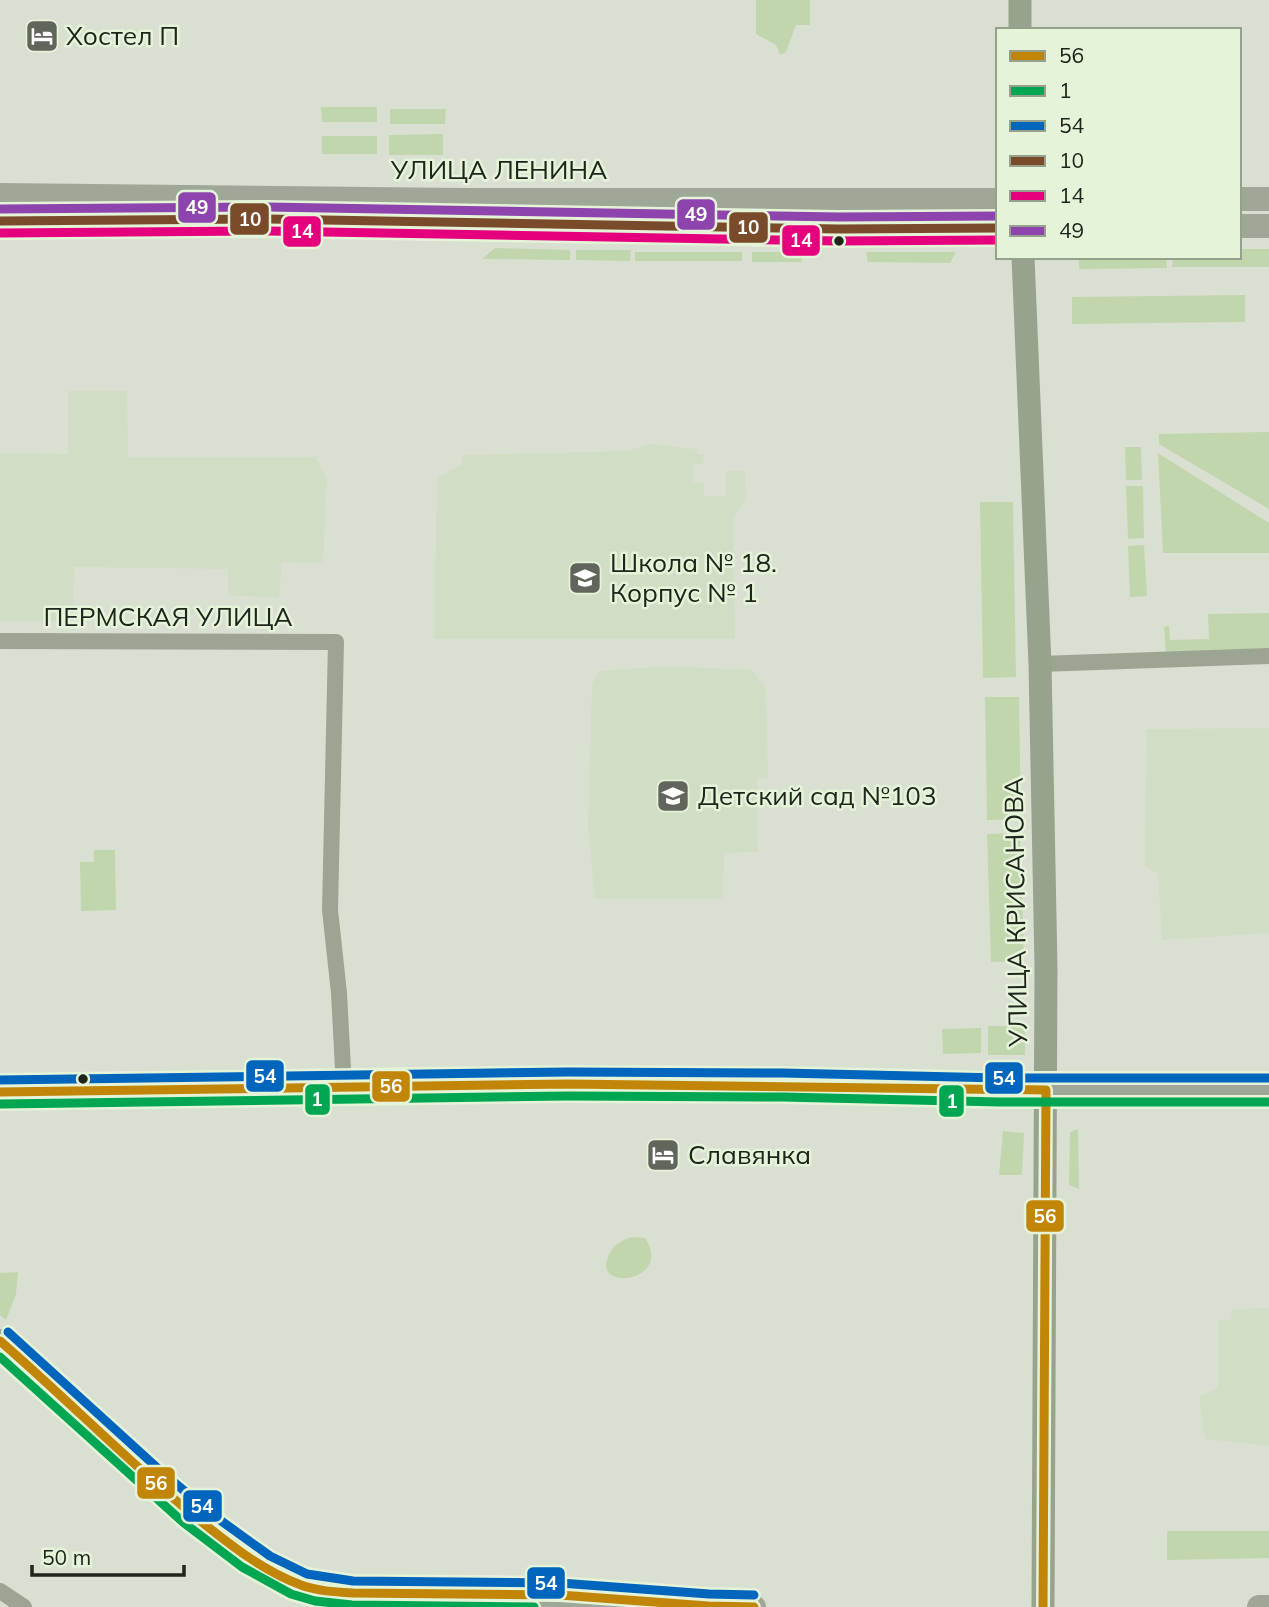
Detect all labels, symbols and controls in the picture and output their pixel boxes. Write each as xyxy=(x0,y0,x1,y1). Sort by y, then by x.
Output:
hotel icon: Хостел П xyxy=(23,17,61,55)
place label: Хостел П xyxy=(66,19,179,52)
legend xyxy=(996,28,1241,259)
text: 56 xyxy=(1059,42,1084,68)
text: 1 xyxy=(1059,77,1072,103)
text: 54 xyxy=(1059,112,1085,138)
text: 10 xyxy=(1059,147,1084,173)
street label: УЛИЦА ЛЕНИНА xyxy=(390,153,607,186)
text: 14 xyxy=(1059,182,1085,208)
line badge: 49 xyxy=(177,191,217,224)
text: 49 xyxy=(186,195,208,219)
line badge: 49 xyxy=(676,198,716,231)
line badge: 10 xyxy=(229,202,270,236)
text: 49 xyxy=(685,202,707,226)
text: 10 xyxy=(239,207,261,231)
line badge: 10 xyxy=(728,211,769,244)
line badge: 14 xyxy=(282,215,322,248)
text: 10 xyxy=(737,215,759,239)
text: 49 xyxy=(1059,217,1084,243)
text: 14 xyxy=(291,219,314,243)
line badge: 14 xyxy=(781,224,821,257)
text: 14 xyxy=(790,228,813,252)
unlabelled marker xyxy=(832,234,846,248)
place label: Школа № 18. Корпус № 1 xyxy=(610,546,777,609)
school or university icon: Школа № 18. Корпус № 1 xyxy=(566,559,604,597)
street label: ПЕРМСКАЯ УЛИЦА xyxy=(43,600,293,633)
school or university icon: Детский сад №103 xyxy=(654,777,692,815)
street label: УЛИЦА КРИСАНОВА xyxy=(997,777,1034,1048)
place label: Детский сад №103 xyxy=(698,779,937,812)
line badge: 54 xyxy=(245,1059,285,1093)
line badge: 54 xyxy=(984,1061,1024,1095)
text: 54 xyxy=(254,1064,277,1088)
text: 54 xyxy=(993,1066,1016,1090)
line badge: 56 xyxy=(371,1070,411,1103)
unlabelled marker xyxy=(76,1072,90,1086)
text: 56 xyxy=(380,1074,402,1098)
line badge: 1 xyxy=(304,1083,331,1116)
line badge: 1 xyxy=(938,1084,965,1118)
text: 1 xyxy=(311,1087,323,1111)
text: 1 xyxy=(946,1089,958,1113)
hotel icon: Славянка xyxy=(644,1136,682,1174)
place label: Славянка xyxy=(688,1138,811,1171)
line badge: 56 xyxy=(1025,1199,1065,1233)
text: 56 xyxy=(1034,1204,1056,1228)
line badge: 56 xyxy=(136,1466,176,1500)
text: 56 xyxy=(145,1471,167,1495)
line badge: 54 xyxy=(182,1489,223,1523)
text: 54 xyxy=(191,1494,214,1518)
scale bar xyxy=(32,1534,184,1578)
text: 50 m xyxy=(42,1544,91,1570)
line badge: 54 xyxy=(526,1566,566,1600)
text: 54 xyxy=(535,1571,558,1595)

